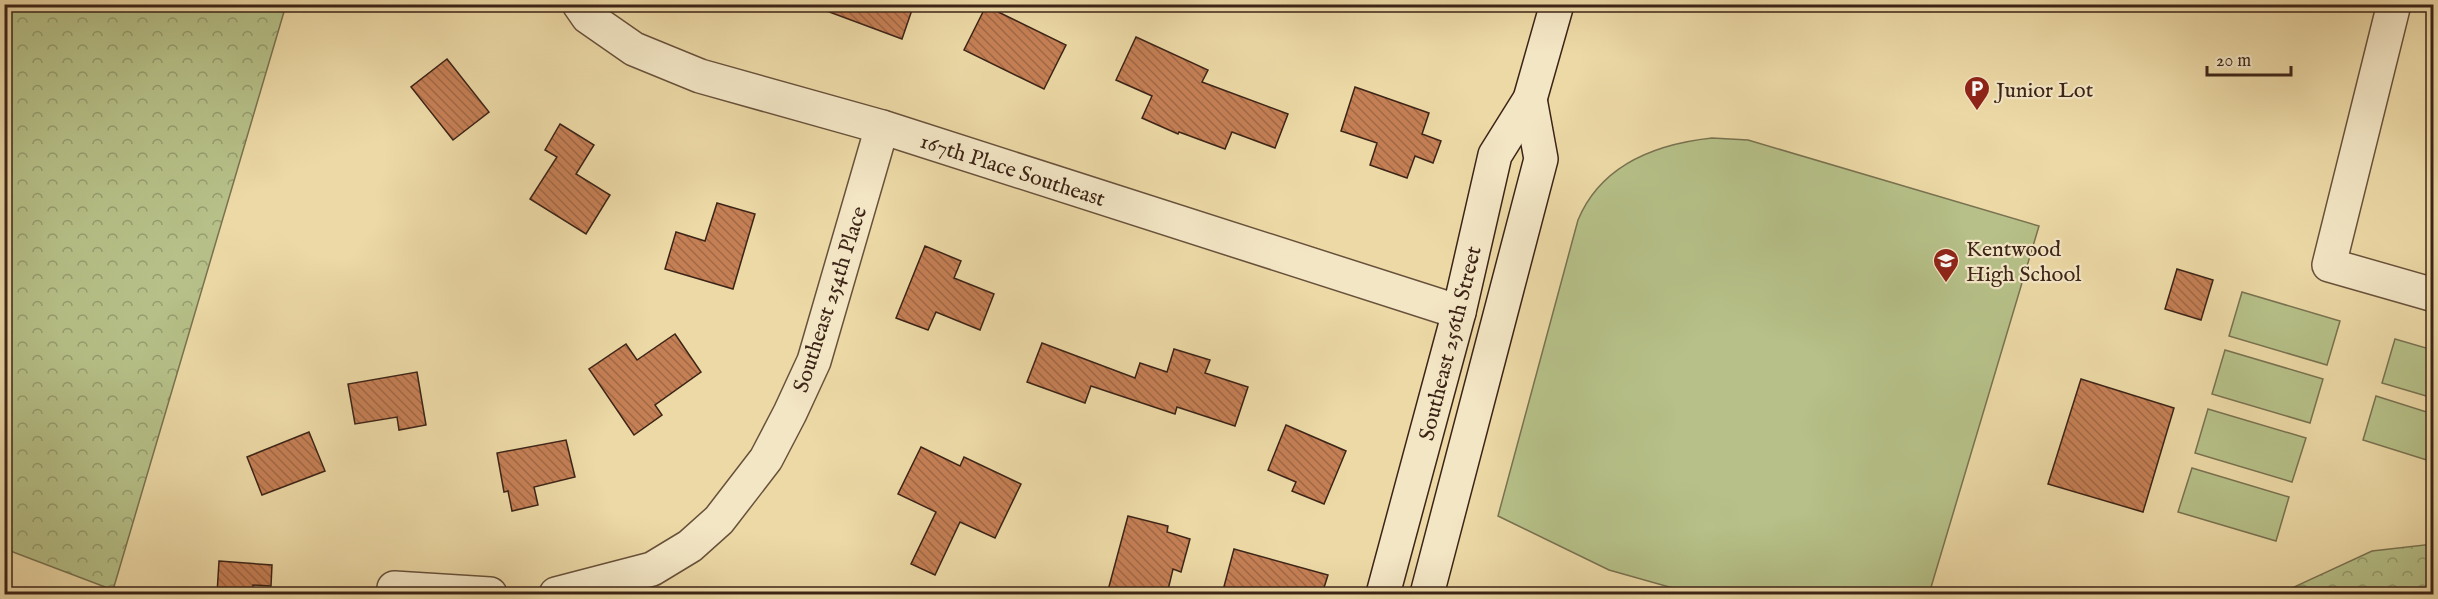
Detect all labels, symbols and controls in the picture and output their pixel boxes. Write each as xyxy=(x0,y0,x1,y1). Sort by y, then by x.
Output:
scale bar xyxy=(2207,39,2291,77)
text: 20 m xyxy=(2216,50,2251,73)
parking icon: Junior Lot xyxy=(1962,74,1992,112)
place label: Junior Lot xyxy=(1993,77,2094,105)
street label: 167th Place Southeast xyxy=(916,128,1109,214)
street label: Southeast 254th Place xyxy=(788,203,874,396)
place label: Kentwood High School xyxy=(1966,236,2081,289)
street label: Southeast 256th Street xyxy=(1413,243,1489,444)
school or university icon: Kentwood High School xyxy=(1931,246,1961,284)

